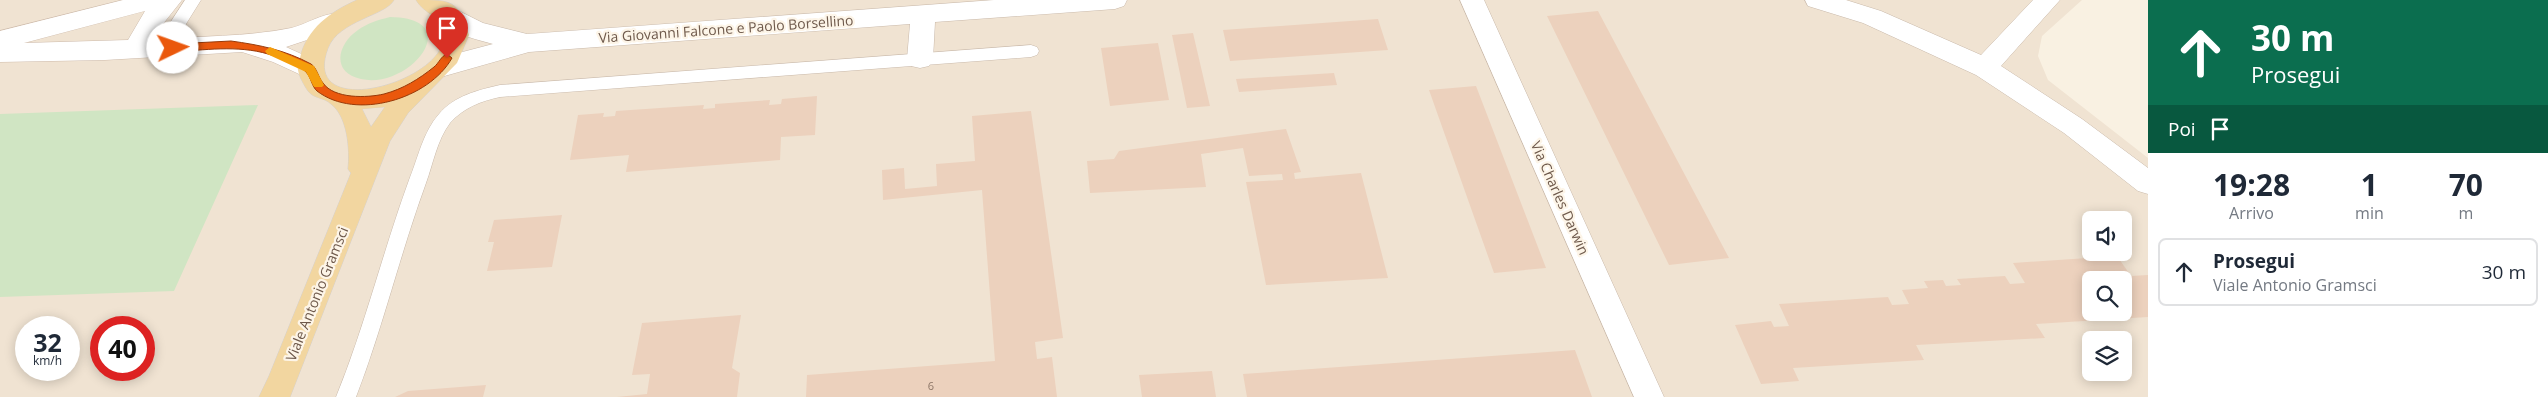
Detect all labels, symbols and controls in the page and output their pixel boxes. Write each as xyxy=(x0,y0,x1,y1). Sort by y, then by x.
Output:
pin xyxy=(426,7,468,58)
street label: Via Giovanni Falcone e Paolo Borsellino xyxy=(598,10,854,47)
icon: arrive xyxy=(433,14,461,42)
text: 30 m xyxy=(2251,14,2334,61)
icon: ahead xyxy=(2168,20,2233,85)
position arrow xyxy=(146,21,198,73)
text: Prosegui xyxy=(2251,59,2340,89)
icon: arrive xyxy=(2206,115,2234,143)
text: Poi xyxy=(2168,116,2196,142)
street label: Via Charles Darwin xyxy=(1527,138,1594,258)
text: 19:28 xyxy=(2213,164,2290,205)
text: 1 xyxy=(2361,164,2378,205)
text: 70 xyxy=(2449,164,2483,205)
text: Arrivo xyxy=(2229,202,2274,224)
text: min xyxy=(2355,202,2384,224)
text: m xyxy=(2458,202,2473,224)
map controls xyxy=(2082,211,2132,381)
button: sound xyxy=(2082,211,2132,261)
street label: Viale Antonio Gramsci xyxy=(281,224,352,364)
text: Prosegui xyxy=(2213,248,2295,274)
icon: ahead xyxy=(2170,258,2198,286)
text: 30 m xyxy=(2482,259,2526,285)
button: search xyxy=(2082,271,2132,321)
text: Viale Antonio Gramsci xyxy=(2213,274,2377,296)
speed limit sign: 40 xyxy=(90,316,155,381)
text: 32 xyxy=(33,325,62,359)
button: layers xyxy=(2082,331,2132,381)
text: km/h xyxy=(33,352,62,369)
house number: 6 xyxy=(928,378,934,393)

